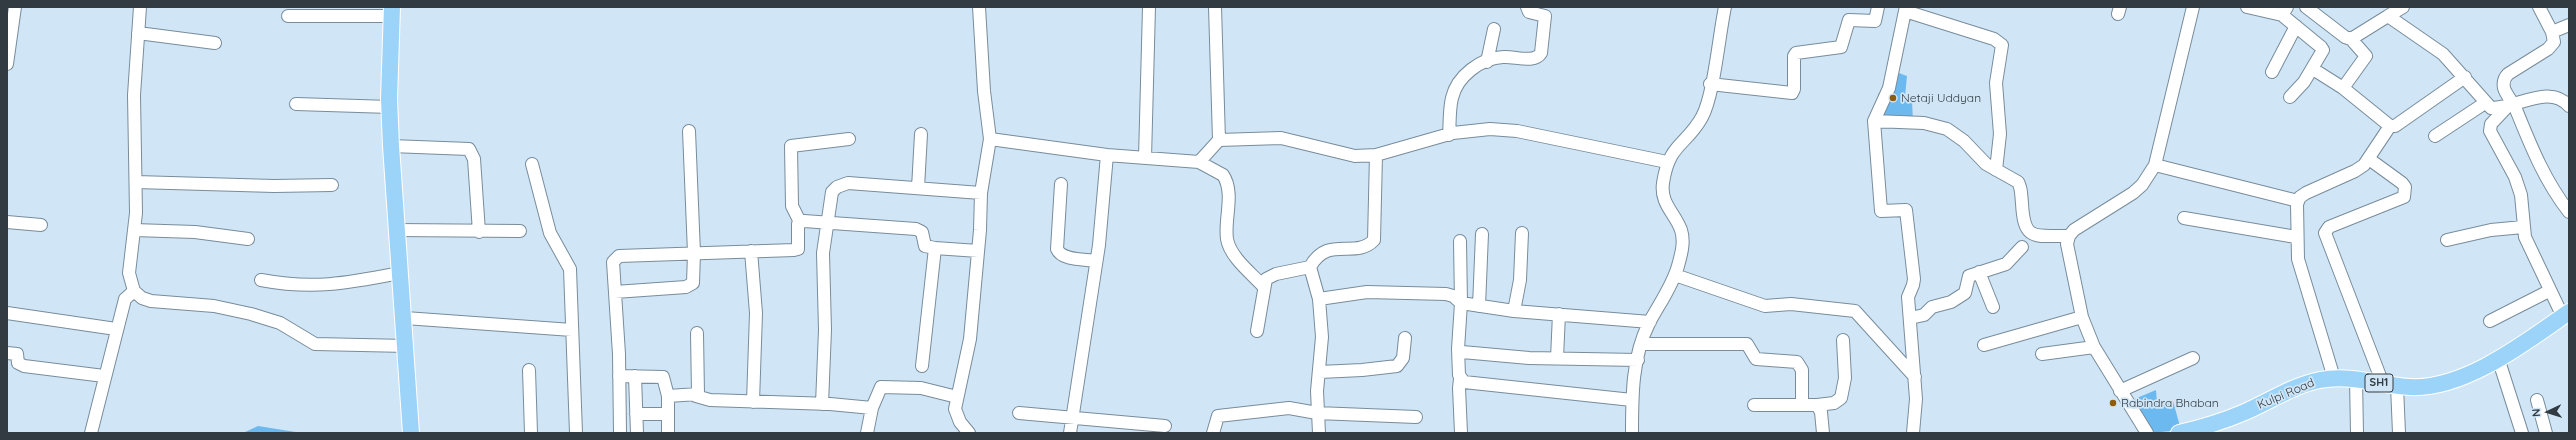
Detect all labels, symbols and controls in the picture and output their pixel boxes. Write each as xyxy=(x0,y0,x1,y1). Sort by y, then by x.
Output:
place label: Netaji Uddyan xyxy=(1901,91,1981,105)
marker: Netaji Uddyan xyxy=(1888,93,1898,103)
road number: SH1 xyxy=(2365,374,2393,392)
street label: Kulpi Road xyxy=(2255,376,2317,412)
north arrow xyxy=(2528,392,2568,432)
place label: Rabindra Bhaban xyxy=(2121,396,2219,410)
marker: Rabindra Bhaban xyxy=(2108,398,2118,408)
text: N xyxy=(2529,408,2543,417)

